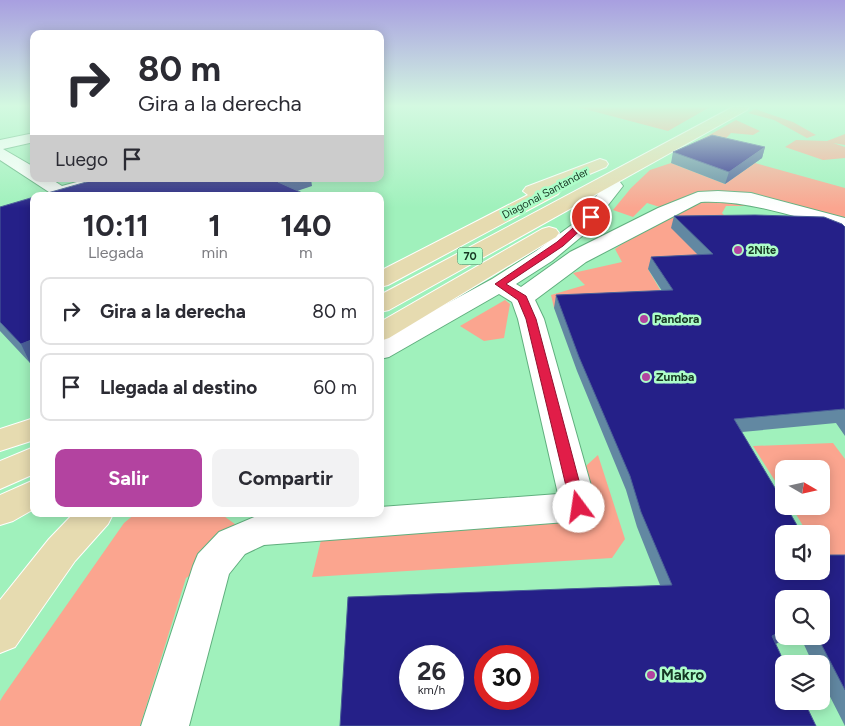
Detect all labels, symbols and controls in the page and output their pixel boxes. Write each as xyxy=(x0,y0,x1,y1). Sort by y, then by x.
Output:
text: 80 m xyxy=(138,48,221,90)
icon: right xyxy=(55,50,120,115)
text: Gira a la derecha xyxy=(138,90,302,117)
icon: arrive xyxy=(118,145,146,173)
text: Luego xyxy=(55,148,108,171)
street label: Diagonal Santander xyxy=(500,165,591,222)
pin xyxy=(570,196,612,238)
icon: arrive xyxy=(577,203,605,231)
text: 10:11 xyxy=(83,207,149,244)
text: 1 xyxy=(208,207,221,244)
text: 140 xyxy=(280,207,331,244)
text: Llegada xyxy=(88,243,144,262)
text: min xyxy=(202,243,228,262)
text: m xyxy=(299,243,313,262)
marker: 2Nite xyxy=(732,244,744,256)
place label: 2Nite xyxy=(748,244,776,257)
road number: 70 xyxy=(458,248,482,264)
icon: right xyxy=(57,297,85,325)
text: Gira a la derecha xyxy=(100,300,246,323)
text: 80 m xyxy=(312,300,357,323)
place label: Pandora xyxy=(654,312,699,326)
marker: Pandora xyxy=(638,313,650,325)
place label: Zumba xyxy=(656,370,694,384)
marker: Zumba xyxy=(640,371,652,383)
icon: arrive xyxy=(57,373,85,401)
text: Llegada al destino xyxy=(100,376,257,399)
text: 60 m xyxy=(313,376,357,399)
button: Salir xyxy=(55,449,202,507)
button: Compartir xyxy=(212,449,359,507)
north arrow xyxy=(775,460,830,515)
map controls xyxy=(775,460,830,710)
position arrow xyxy=(552,480,604,532)
button: sound xyxy=(775,525,830,580)
button: search xyxy=(775,590,830,645)
speed limit sign: 30 xyxy=(474,645,539,710)
button: layers xyxy=(775,655,830,710)
text: 26 xyxy=(417,656,446,686)
place label: Makro xyxy=(661,666,705,684)
marker: Makro xyxy=(645,669,657,681)
text: km/h xyxy=(418,683,445,697)

